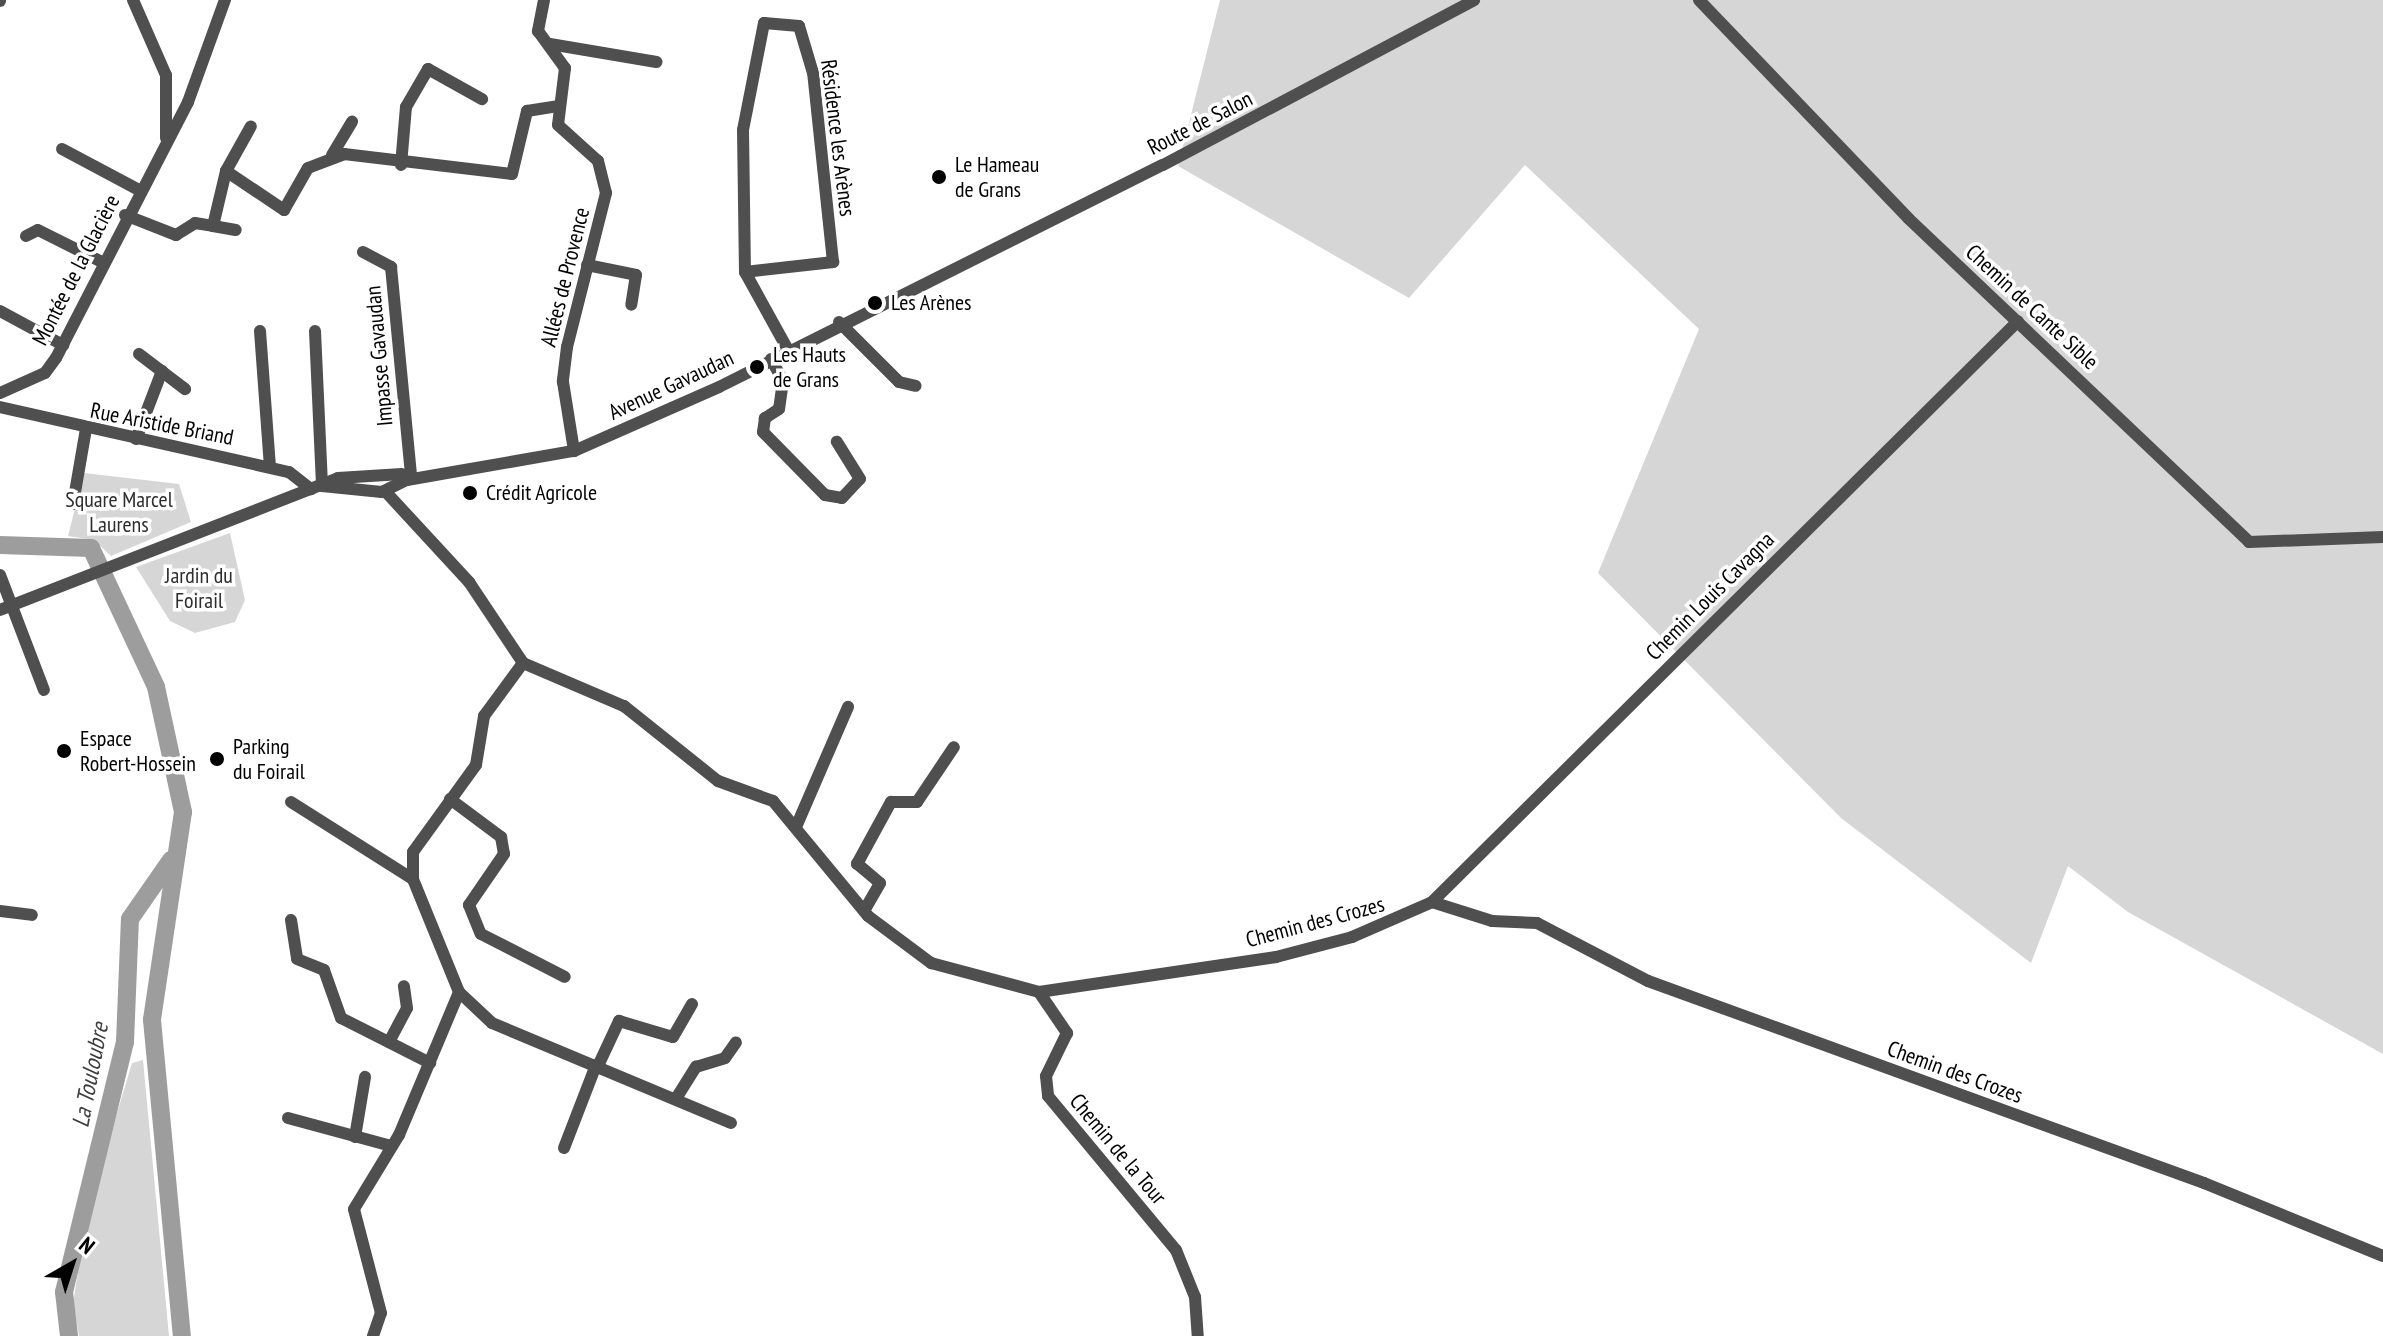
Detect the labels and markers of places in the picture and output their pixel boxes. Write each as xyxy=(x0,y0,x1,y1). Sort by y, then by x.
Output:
place label: Le Hameau de Grans xyxy=(955,151,1039,202)
marker: Le Hameau de Grans xyxy=(930,168,948,186)
place label: Les Arènes xyxy=(891,290,972,316)
marker: Les Arènes xyxy=(866,294,884,312)
place label: Les Hauts de Grans xyxy=(773,341,846,392)
marker: Les Hauts de Grans xyxy=(748,358,766,376)
place label: Crédit Agricole xyxy=(486,480,598,506)
marker: Crédit Agricole xyxy=(461,484,479,502)
place label: Espace Robert-Hossein xyxy=(80,725,196,776)
place label: Parking du Foirail xyxy=(233,733,305,784)
marker: Espace Robert-Hossein xyxy=(55,742,73,760)
marker: Parking du Foirail xyxy=(208,750,226,768)

